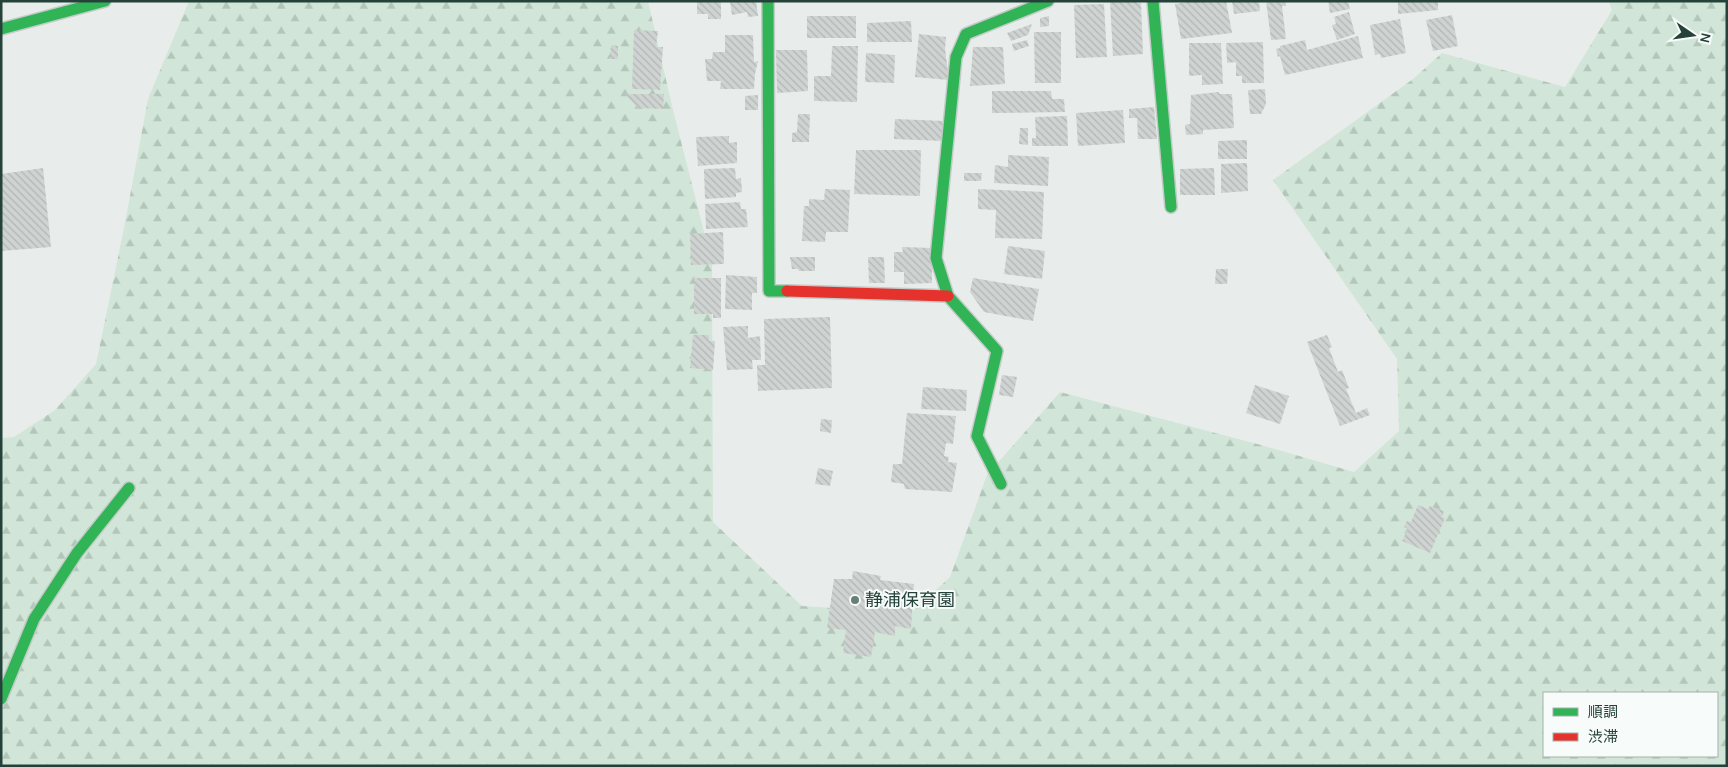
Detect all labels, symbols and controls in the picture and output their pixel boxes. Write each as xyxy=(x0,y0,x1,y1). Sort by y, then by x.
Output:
north arrow xyxy=(1668,10,1718,60)
text: N xyxy=(1696,31,1715,45)
place label: 静浦保育園 xyxy=(865,589,955,611)
marker: 静浦保育園 xyxy=(849,594,861,606)
legend xyxy=(1543,692,1718,757)
text: 順調 xyxy=(1588,703,1618,721)
text: 渋滞 xyxy=(1588,728,1618,746)

